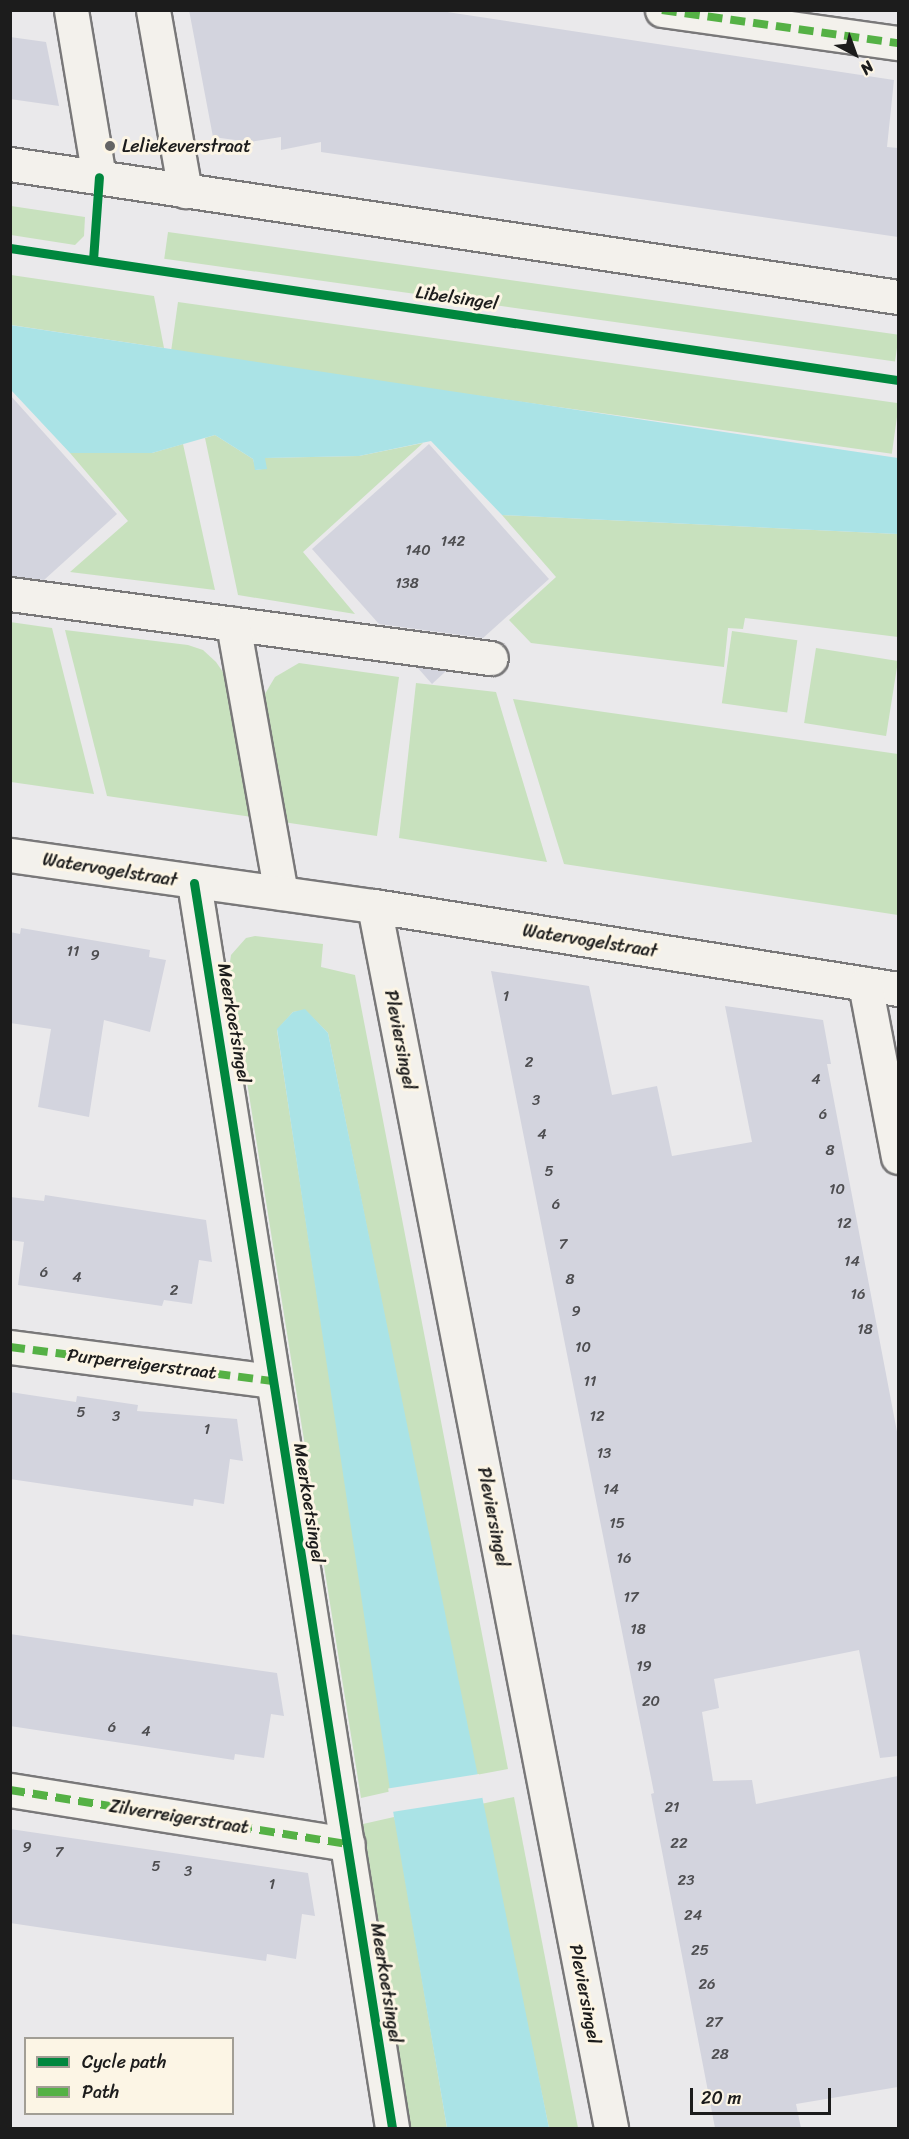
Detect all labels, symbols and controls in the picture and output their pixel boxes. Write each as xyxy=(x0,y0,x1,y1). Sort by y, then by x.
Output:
north arrow xyxy=(825,24,885,84)
text: N xyxy=(853,53,881,83)
place label: Leliekeverstraat xyxy=(122,135,251,157)
marker: Leliekeverstraat xyxy=(103,139,117,153)
street label: Libelsingel xyxy=(414,282,500,314)
house number: 142 xyxy=(441,533,465,551)
house number: 140 xyxy=(405,542,431,560)
house number: 138 xyxy=(395,575,419,593)
street label: Watervogelstraat xyxy=(41,849,179,891)
street label: Watervogelstraat xyxy=(521,920,659,962)
house number: 11 xyxy=(67,943,79,961)
house number: 9 xyxy=(90,947,100,965)
street label: Meerkoetsingel xyxy=(213,961,255,1085)
street label: Pleviersingel xyxy=(380,988,420,1092)
house number: 1 xyxy=(503,988,509,1006)
house number: 2 xyxy=(525,1054,533,1072)
house number: 4 xyxy=(811,1071,821,1089)
house number: 3 xyxy=(532,1092,540,1110)
house number: 6 xyxy=(819,1106,827,1124)
house number: 4 xyxy=(537,1126,547,1144)
house number: 8 xyxy=(825,1142,835,1160)
house number: 5 xyxy=(544,1163,554,1181)
house number: 10 xyxy=(829,1181,845,1199)
house number: 6 xyxy=(552,1196,560,1214)
house number: 12 xyxy=(836,1215,852,1233)
house number: 7 xyxy=(559,1236,567,1254)
house number: 14 xyxy=(844,1253,860,1271)
house number: 6 xyxy=(40,1264,48,1282)
house number: 4 xyxy=(72,1269,82,1287)
house number: 8 xyxy=(565,1271,575,1289)
house number: 2 xyxy=(170,1282,178,1300)
house number: 16 xyxy=(851,1286,865,1304)
house number: 9 xyxy=(571,1303,581,1321)
house number: 18 xyxy=(857,1321,873,1339)
house number: 10 xyxy=(575,1339,591,1357)
street label: Purperreigerstraat xyxy=(66,1344,218,1384)
house number: 11 xyxy=(584,1373,596,1391)
house number: 5 xyxy=(76,1404,86,1422)
house number: 3 xyxy=(112,1408,120,1426)
house number: 12 xyxy=(589,1408,605,1426)
house number: 1 xyxy=(204,1421,210,1439)
street label: Meerkoetsingel xyxy=(289,1441,329,1565)
house number: 13 xyxy=(597,1445,611,1463)
street label: Pleviersingel xyxy=(473,1465,513,1569)
house number: 14 xyxy=(603,1481,619,1499)
house number: 15 xyxy=(609,1515,625,1533)
house number: 16 xyxy=(617,1550,631,1568)
house number: 17 xyxy=(624,1589,638,1607)
house number: 18 xyxy=(630,1621,646,1639)
house number: 19 xyxy=(636,1658,652,1676)
house number: 20 xyxy=(642,1693,660,1711)
house number: 6 xyxy=(108,1719,116,1737)
house number: 4 xyxy=(141,1723,151,1741)
street label: Zilverreigerstraat xyxy=(108,1795,250,1839)
house number: 21 xyxy=(664,1799,680,1817)
house number: 22 xyxy=(670,1835,688,1853)
house number: 9 xyxy=(22,1839,32,1857)
house number: 7 xyxy=(55,1844,63,1862)
house number: 5 xyxy=(151,1858,161,1876)
house number: 3 xyxy=(184,1863,192,1881)
house number: 23 xyxy=(678,1872,694,1890)
house number: 1 xyxy=(269,1876,275,1894)
house number: 24 xyxy=(684,1907,702,1925)
street label: Meerkoetsingel xyxy=(366,1921,406,2045)
street label: Pleviersingel xyxy=(565,1942,605,2046)
house number: 25 xyxy=(691,1942,709,1960)
house number: 26 xyxy=(698,1976,716,1994)
house number: 27 xyxy=(705,2014,723,2032)
legend xyxy=(24,2037,234,2115)
text: Cycle path xyxy=(82,2046,166,2078)
house number: 28 xyxy=(711,2046,729,2064)
text: Path xyxy=(82,2076,119,2108)
scale bar xyxy=(693,2076,834,2114)
text: 20 m xyxy=(701,2082,741,2114)

